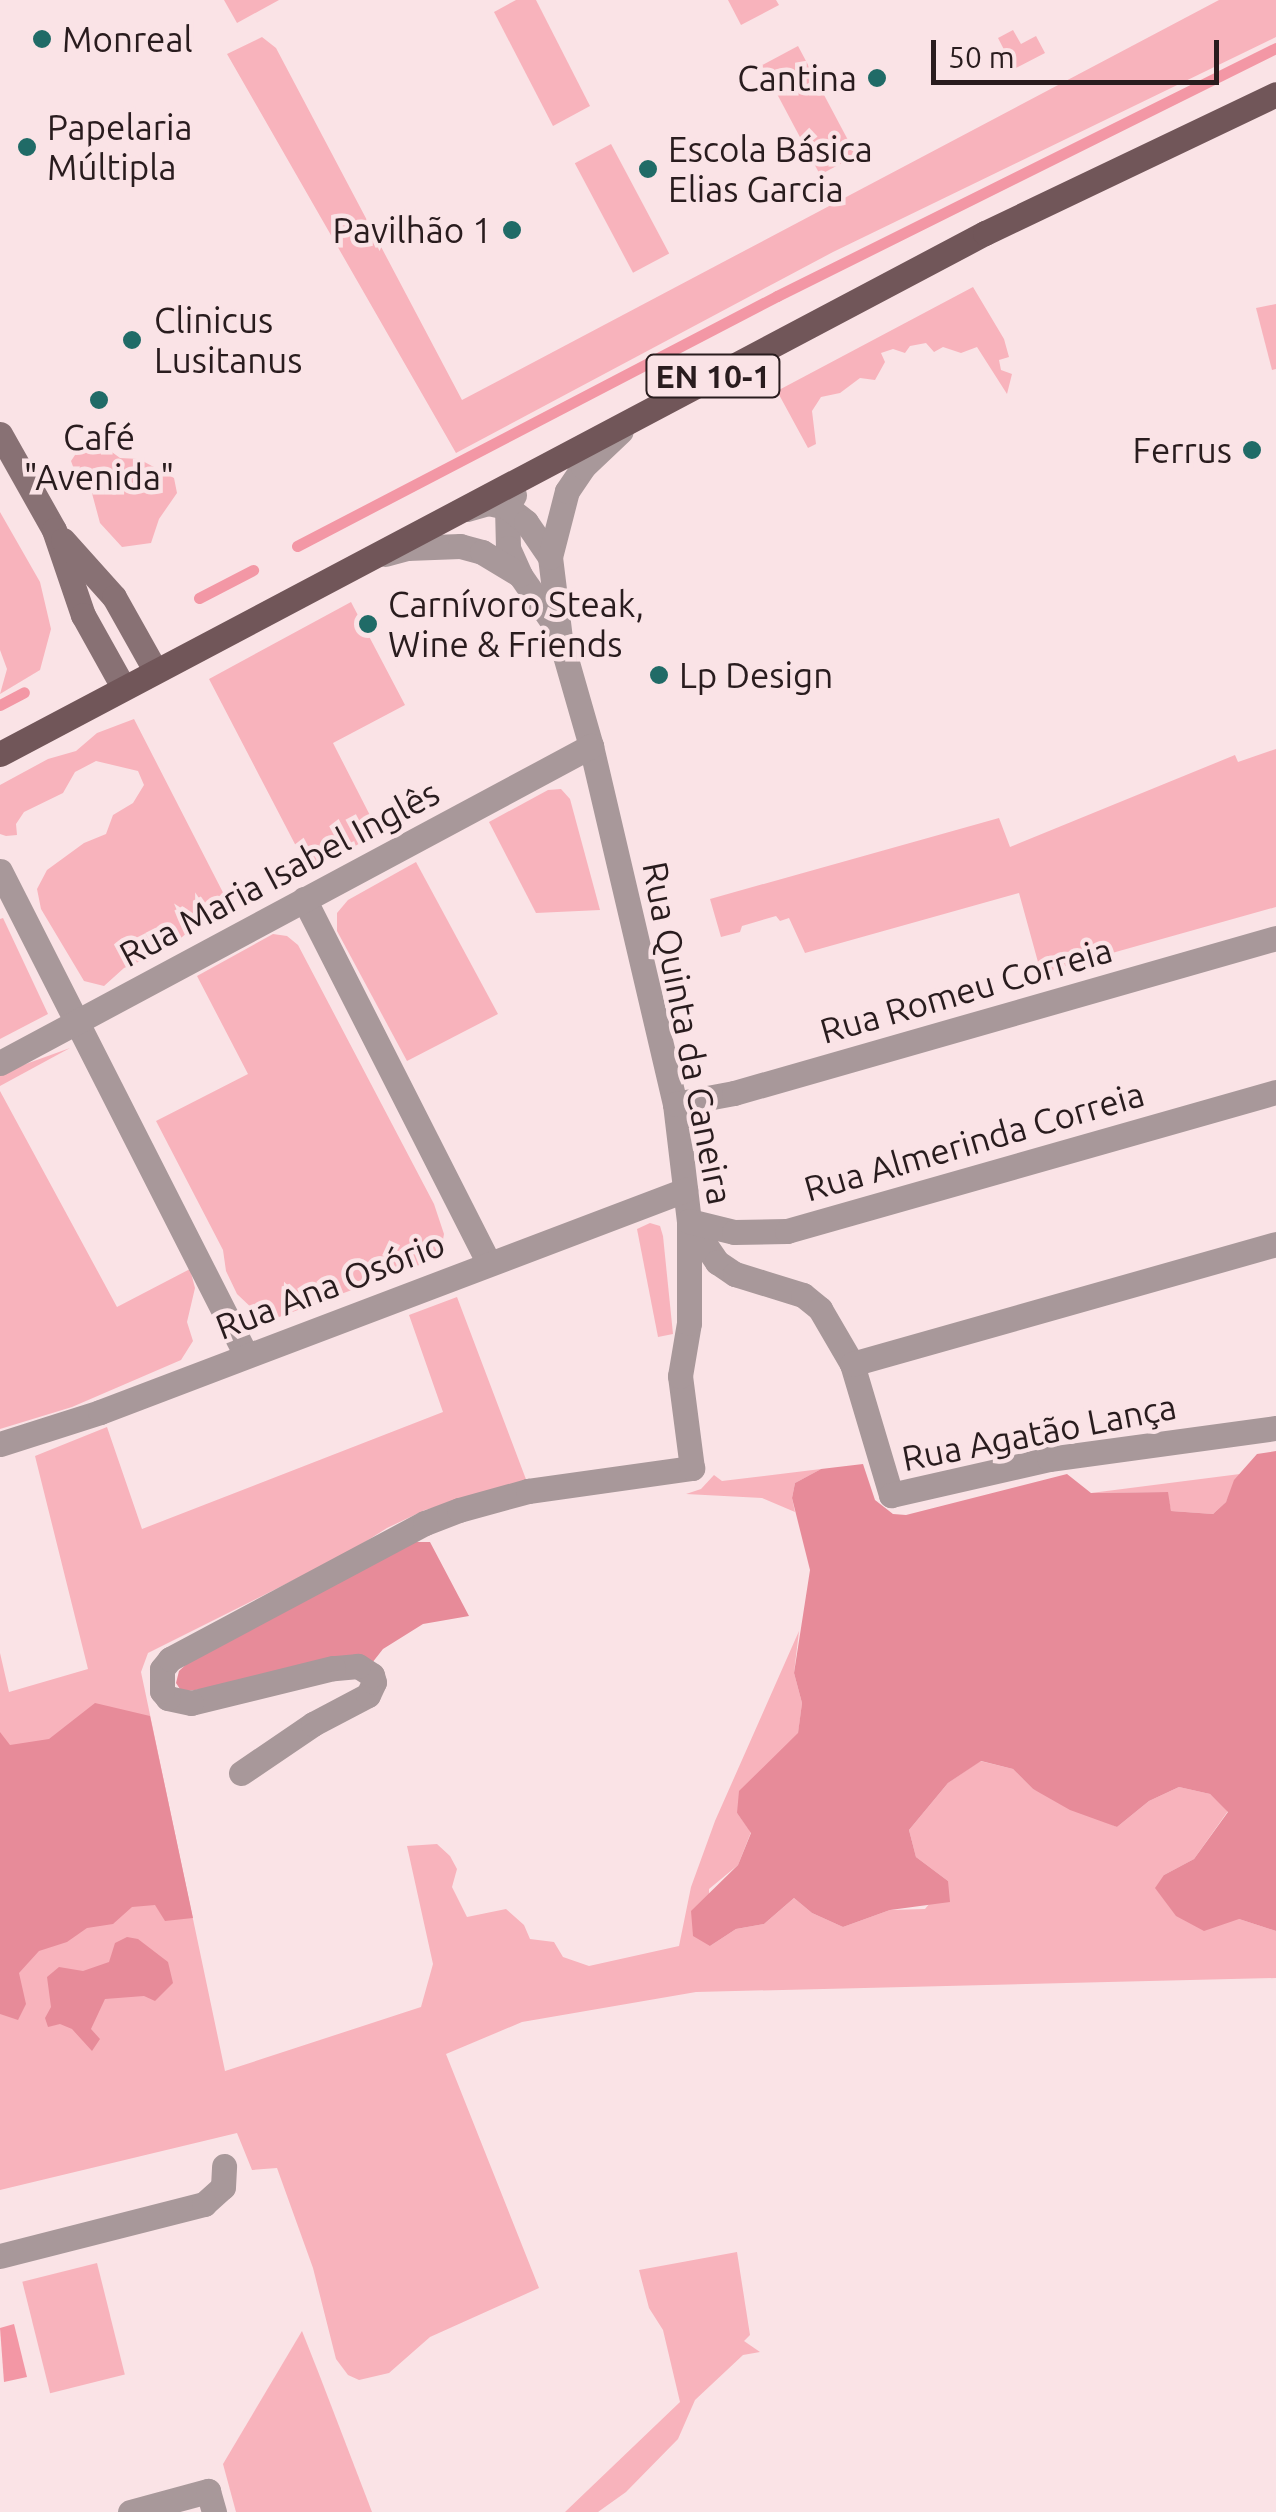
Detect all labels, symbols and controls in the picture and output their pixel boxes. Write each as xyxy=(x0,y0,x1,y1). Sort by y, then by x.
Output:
place label: Monreal xyxy=(62,18,193,60)
scale bar xyxy=(936,20,1224,82)
marker: Monreal xyxy=(31,28,53,50)
text: 50 m xyxy=(948,40,1015,74)
place label: Cantina xyxy=(737,57,857,99)
marker: Cantina xyxy=(866,67,888,89)
place label: Papelaria Múltipla xyxy=(47,106,192,188)
place label: Escola Básica Elias Garcia xyxy=(668,128,873,210)
marker: Papelaria Múltipla xyxy=(16,136,38,158)
marker: Escola Básica Elias Garcia xyxy=(637,158,659,180)
place label: Pavilhão 1 xyxy=(332,209,492,251)
marker: Pavilhão 1 xyxy=(501,219,523,241)
place label: Clinicus Lusitanus xyxy=(154,299,302,381)
marker: Clinicus Lusitanus xyxy=(119,327,145,353)
road number: EN 10-1 xyxy=(643,349,783,403)
marker: Café "Avenida" xyxy=(88,389,110,411)
place label: Café "Avenida" xyxy=(24,416,174,498)
place label: Ferrus xyxy=(1133,429,1232,471)
marker: Ferrus xyxy=(1241,439,1263,461)
place label: Carnívoro Steak, Wine & Friends xyxy=(388,583,644,665)
marker: Carnívoro Steak, Wine & Friends xyxy=(357,613,379,635)
place label: Lp Design xyxy=(679,654,833,696)
marker: Lp Design xyxy=(648,664,670,686)
street label: Rua Maria Isabel Inglês xyxy=(112,771,446,975)
street label: Rua Quinta da Caneira xyxy=(634,858,742,1208)
street label: Rua Romeu Correia xyxy=(815,928,1117,1052)
street label: Rua Almerinda Correia xyxy=(799,1072,1149,1210)
street label: Rua Ana Osório xyxy=(210,1222,450,1348)
street label: Rua Agatão Lança xyxy=(898,1385,1180,1479)

